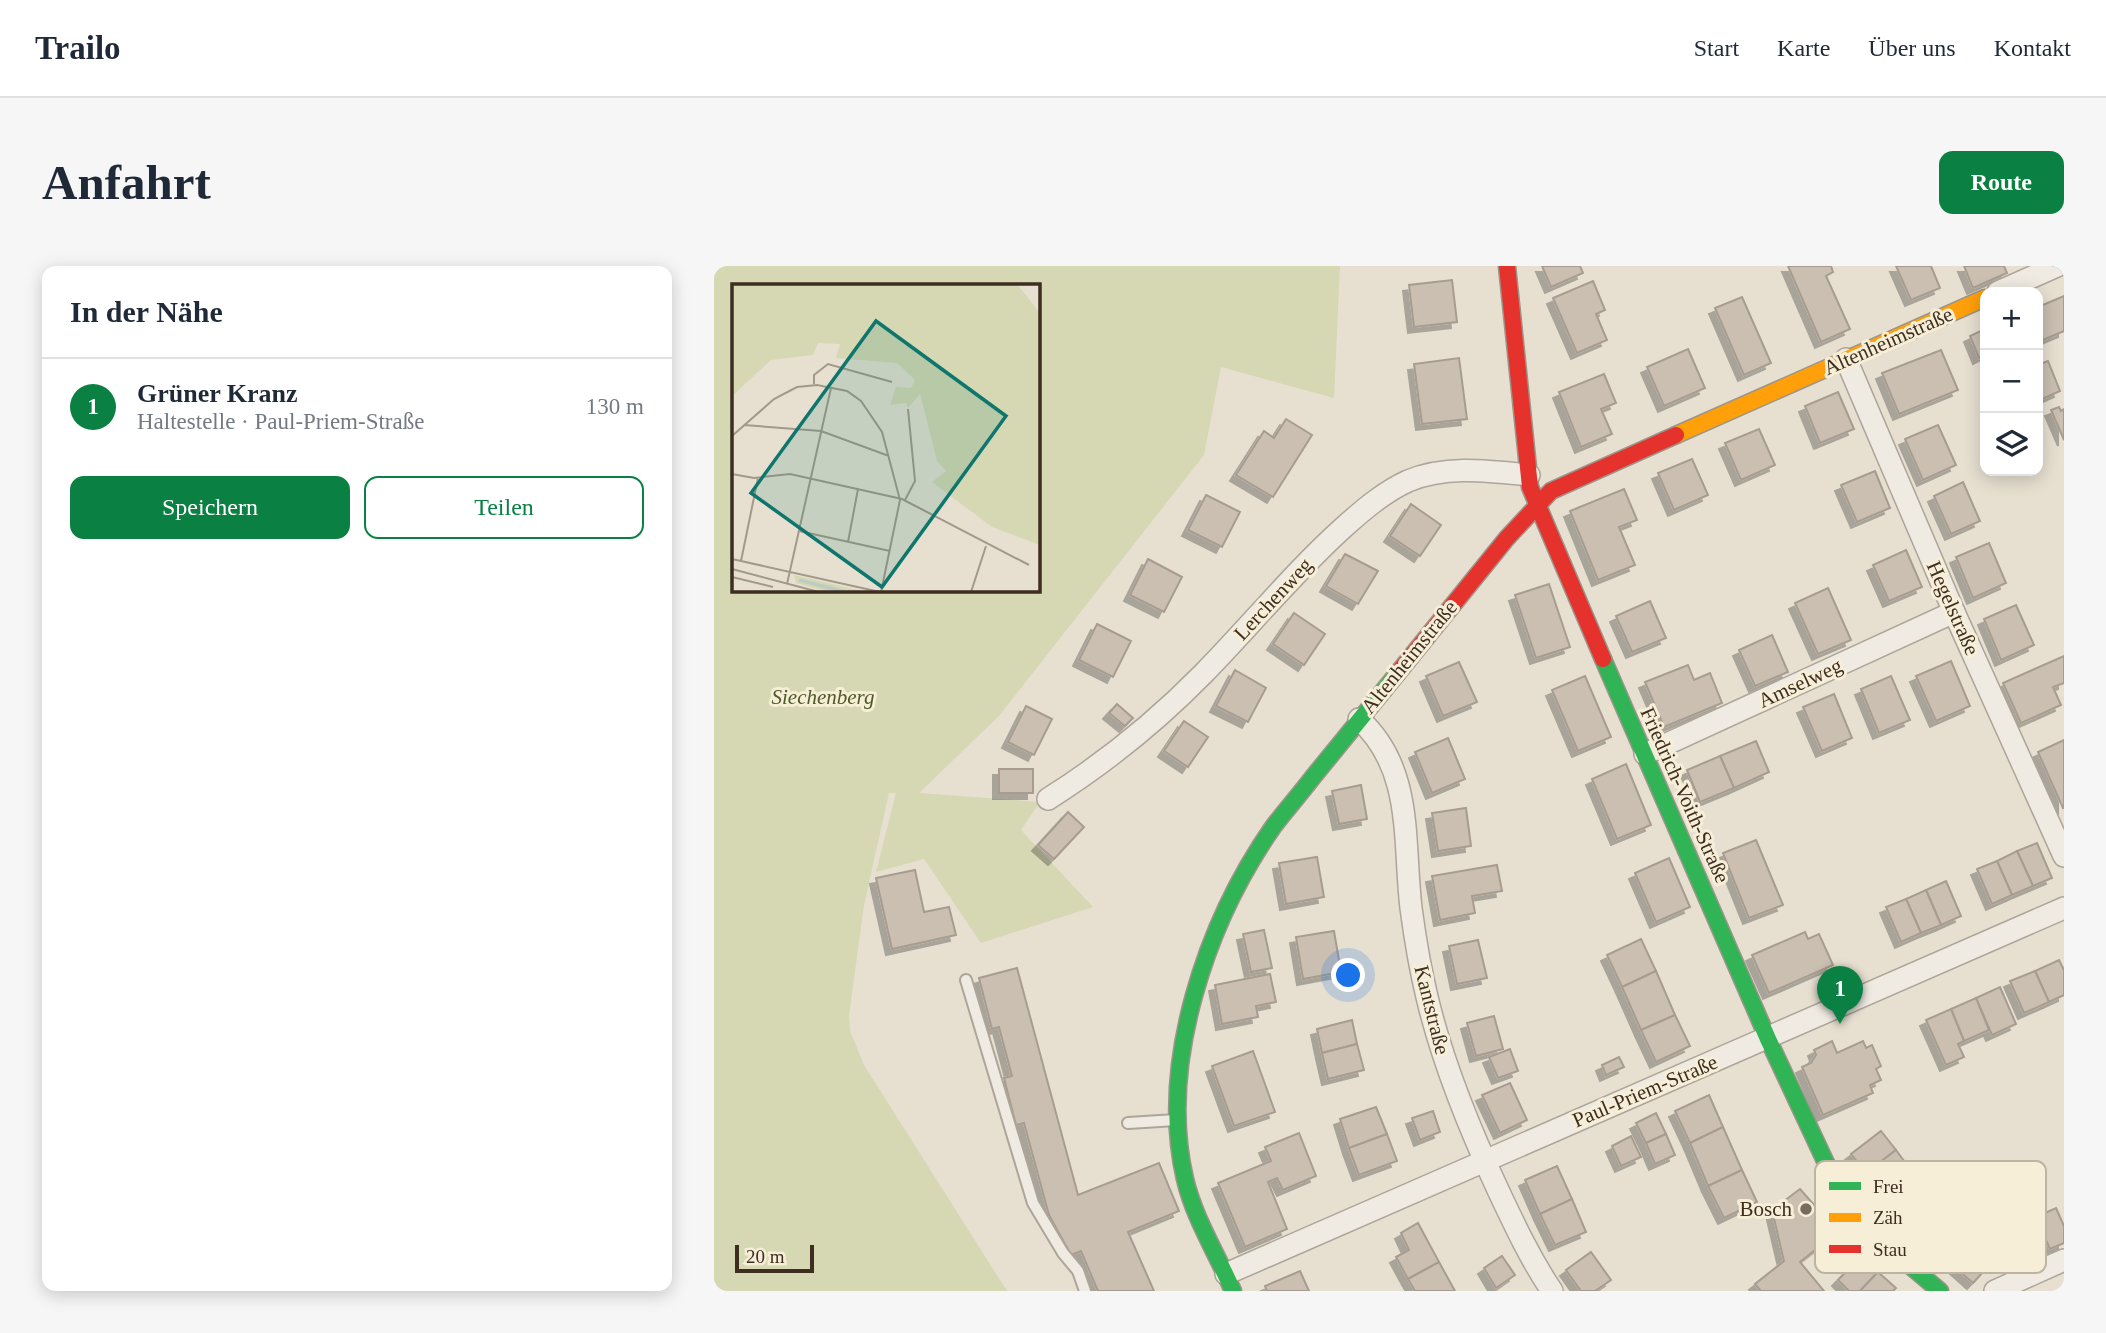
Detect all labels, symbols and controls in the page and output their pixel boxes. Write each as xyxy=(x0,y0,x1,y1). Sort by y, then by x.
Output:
text: Trailo xyxy=(35,30,121,66)
text: Start xyxy=(1694,35,1739,61)
text: Karte xyxy=(1777,35,1830,61)
text: Über uns xyxy=(1868,35,1956,61)
text: Kontakt xyxy=(1994,35,2071,61)
button: Route xyxy=(1939,151,2064,214)
text: Anfahrt xyxy=(42,155,211,210)
inset map xyxy=(732,284,1040,592)
map controls xyxy=(1980,287,2043,476)
button: + xyxy=(1980,287,2043,350)
text: In der Nähe xyxy=(70,295,223,328)
street label: Altenheimstraße xyxy=(1820,302,1956,380)
button: − xyxy=(1980,350,2043,413)
text: Grüner Kranz xyxy=(137,379,298,408)
text: 1 xyxy=(87,394,99,419)
text: 130 m xyxy=(586,394,644,419)
text: Haltestelle · Paul-Priem-Straße xyxy=(137,409,424,434)
button: layers xyxy=(1980,413,2043,476)
button: Speichern xyxy=(70,476,350,539)
button: Teilen xyxy=(364,476,644,539)
street label: Lerchenweg xyxy=(1229,553,1317,645)
street label: Hegelstraße xyxy=(1922,557,1984,659)
street label: Altenheimstraße xyxy=(1356,596,1462,718)
street label: Amselweg xyxy=(1754,653,1846,713)
park label: Siechenberg xyxy=(771,685,875,709)
street label: Friedrich-Voith-Straße xyxy=(1635,703,1735,887)
your location xyxy=(1331,958,1365,992)
street label: Kantstraße xyxy=(1409,963,1455,1057)
pin: 1 xyxy=(1817,966,1863,1024)
street label: Paul-Priem-Straße xyxy=(1569,1050,1721,1132)
legend xyxy=(1815,1161,2046,1273)
text: Frei xyxy=(1873,1176,1904,1197)
place label: Bosch xyxy=(1740,1197,1793,1221)
marker: Bosch xyxy=(1798,1201,1814,1217)
text: Zäh xyxy=(1873,1207,1903,1228)
text: Stau xyxy=(1873,1239,1907,1260)
scale bar xyxy=(735,1242,814,1274)
text: 20 m xyxy=(746,1246,785,1267)

